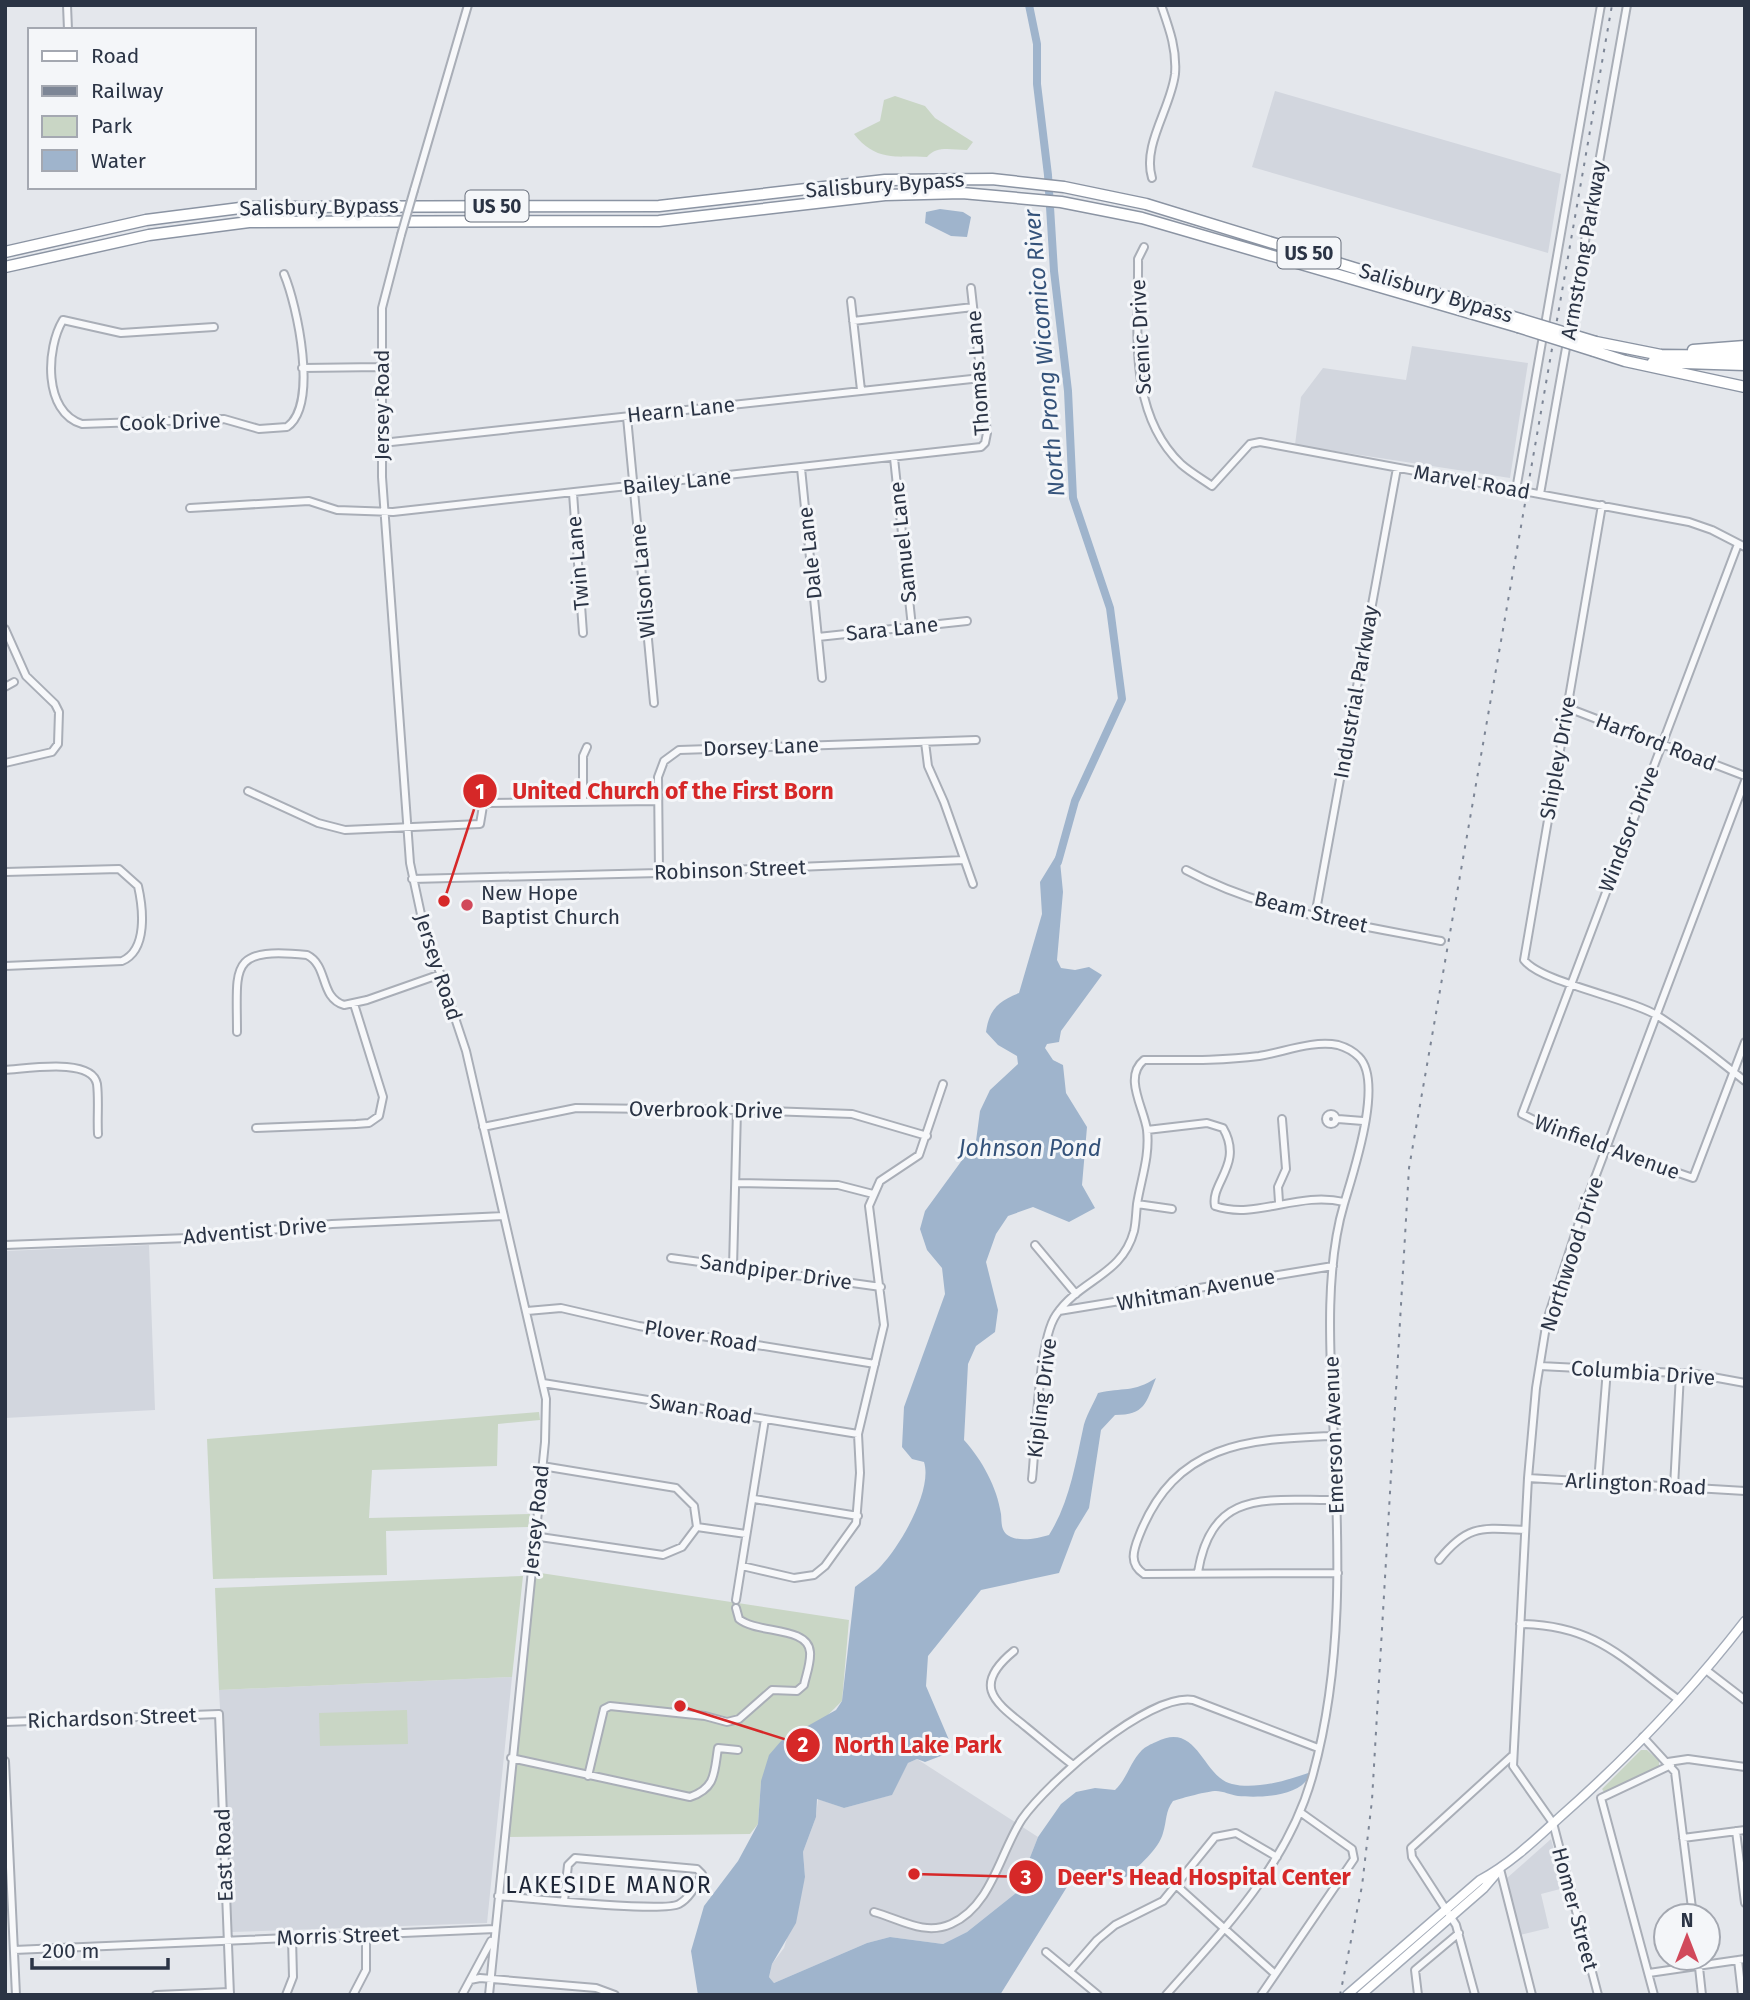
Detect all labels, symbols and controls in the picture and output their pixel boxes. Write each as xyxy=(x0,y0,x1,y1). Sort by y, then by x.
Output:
legend xyxy=(28,28,256,189)
text: Road xyxy=(91,43,139,69)
text: Railway xyxy=(91,78,164,104)
text: Park xyxy=(91,113,133,139)
text: Water xyxy=(91,148,146,174)
street label: Armstrong Parkway xyxy=(1555,158,1613,342)
street label: Salisbury Bypass xyxy=(805,166,966,204)
road number: US 50 xyxy=(466,190,528,222)
street label: Salisbury Bypass xyxy=(239,193,399,221)
water label: North Prong Wicomico River xyxy=(1017,207,1071,498)
road number: US 50 xyxy=(1278,238,1340,268)
street label: Salisbury Bypass xyxy=(1356,257,1516,329)
street label: Scenic Drive xyxy=(1125,279,1157,395)
street label: Thomas Lane xyxy=(961,310,995,436)
street label: Jersey Road xyxy=(369,349,395,461)
street label: Hearn Lane xyxy=(626,391,736,429)
street label: Cook Drive xyxy=(119,407,221,437)
street label: Marvel Road xyxy=(1412,459,1532,505)
street label: Bailey Lane xyxy=(622,463,732,501)
street label: Samuel Lane xyxy=(884,480,922,604)
street label: Dale Lane xyxy=(792,505,828,601)
street label: Twin Lane xyxy=(561,515,595,611)
street label: Wilson Lane xyxy=(625,523,661,639)
street label: Industrial Parkway xyxy=(1328,603,1384,781)
street label: Sara Lane xyxy=(845,611,939,647)
street label: Shipley Drive xyxy=(1534,694,1582,822)
street label: Harford Road xyxy=(1592,707,1720,777)
street label: Dorsey Lane xyxy=(703,732,819,762)
street label: Windsor Drive xyxy=(1593,762,1665,896)
callout: United Church of the First Born xyxy=(463,769,848,813)
text: United Church of the First Born xyxy=(512,777,834,805)
text: 1 xyxy=(475,779,485,805)
street label: Robinson Street xyxy=(653,854,807,886)
place label: New Hope Baptist Church xyxy=(481,880,620,930)
street label: Beam Street xyxy=(1252,885,1371,939)
marker: New Hope Baptist Church xyxy=(459,897,475,913)
street label: Jersey Road xyxy=(408,910,468,1024)
street label: Overbrook Drive xyxy=(629,1096,783,1124)
street label: Winfield Avenue xyxy=(1531,1109,1683,1185)
water label: Johnson Pond xyxy=(957,1134,1101,1162)
street label: Northwood Drive xyxy=(1535,1173,1609,1335)
street label: Adventist Drive xyxy=(182,1212,328,1250)
street label: Sandpiper Drive xyxy=(698,1248,854,1296)
street label: Whitman Avenue xyxy=(1115,1263,1277,1317)
street label: Plover Road xyxy=(643,1314,759,1358)
street label: Kipling Drive xyxy=(1022,1336,1062,1460)
street label: Columbia Drive xyxy=(1570,1355,1716,1391)
street label: Emerson Avenue xyxy=(1318,1356,1350,1514)
street label: Swan Road xyxy=(648,1388,754,1430)
street label: Jersey Road xyxy=(517,1463,555,1577)
street label: Arlington Road xyxy=(1565,1467,1707,1501)
street label: Richardson Street xyxy=(27,1702,197,1734)
callout: North Lake Park xyxy=(785,1723,1016,1767)
text: North Lake Park xyxy=(834,1731,1002,1759)
text: 2 xyxy=(798,1732,809,1758)
street label: East Road xyxy=(209,1808,239,1902)
street label: Homer Street xyxy=(1546,1844,1604,1974)
callout: Deer's Head Hospital Center xyxy=(1008,1855,1365,1899)
text: Deer's Head Hospital Center xyxy=(1057,1863,1352,1891)
text: 3 xyxy=(1020,1865,1032,1891)
district label: LAKESIDE MANOR xyxy=(505,1871,713,1899)
north arrow xyxy=(1652,1902,1722,1972)
text: N xyxy=(1681,1909,1693,1932)
street label: Morris Street xyxy=(276,1921,400,1951)
scale bar xyxy=(32,1926,168,1970)
text: 200 m xyxy=(42,1938,99,1964)

